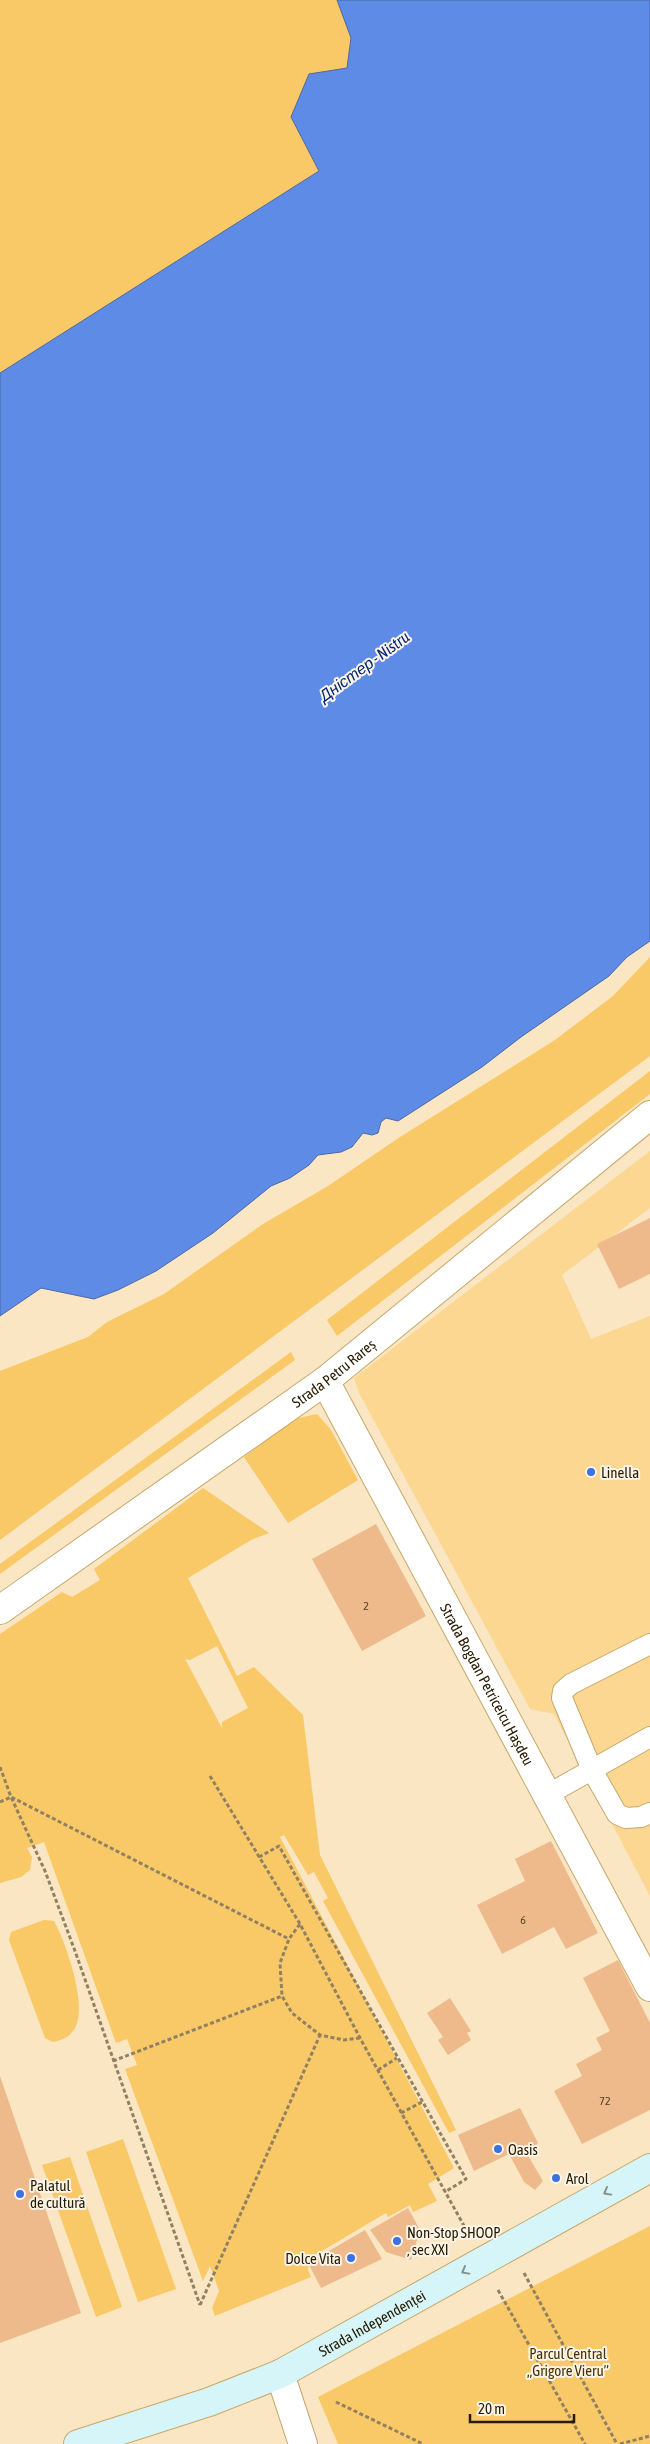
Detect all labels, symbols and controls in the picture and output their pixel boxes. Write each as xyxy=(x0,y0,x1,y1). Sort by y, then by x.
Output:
water label: Дністер - Nistru xyxy=(314,627,413,706)
street label: Strada Petru Rareș xyxy=(288,1335,378,1410)
place label: Linella xyxy=(601,1464,639,1481)
marker: Linella xyxy=(585,1466,597,1478)
house number: 2 xyxy=(363,1599,369,1613)
street label: Strada Bogdan Petriceicu Hașdeu xyxy=(437,1600,538,1768)
house number: 6 xyxy=(520,1913,526,1927)
house number: 72 xyxy=(599,2094,611,2108)
place label: Oasis xyxy=(508,2141,538,2158)
marker: Oasis xyxy=(492,2143,504,2155)
place label: Arol xyxy=(566,2170,589,2187)
marker: Arol xyxy=(550,2172,562,2184)
place label: Palatul de cultură xyxy=(30,2177,85,2211)
one-way arrow xyxy=(604,2185,613,2195)
marker: Palatul de cultură xyxy=(14,2188,26,2200)
place label: Non-Stop SHOOP , sec XXI xyxy=(407,2224,501,2258)
marker: Non-Stop SHOOP , sec XXI xyxy=(391,2235,403,2247)
place label: Dolce Vita xyxy=(285,2250,341,2267)
marker: Dolce Vita xyxy=(345,2252,357,2264)
one-way arrow xyxy=(462,2265,471,2275)
street label: Strada Independenței xyxy=(315,2286,428,2359)
park label: Parcul Central „Grigore Vieru” xyxy=(527,2345,609,2379)
scale bar xyxy=(470,2392,574,2424)
text: 20 m xyxy=(478,2400,505,2417)

